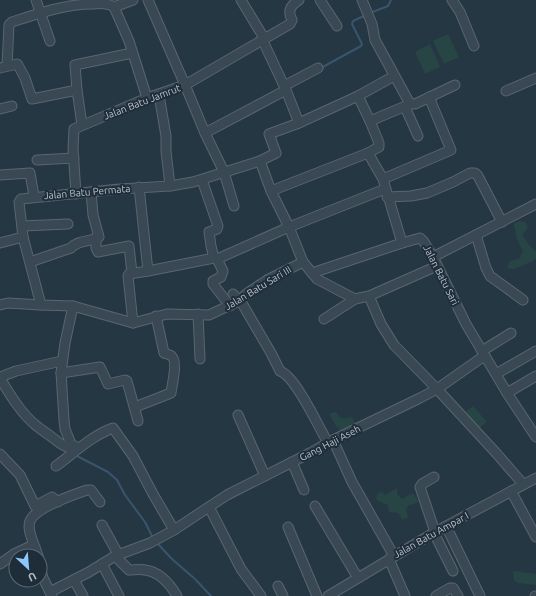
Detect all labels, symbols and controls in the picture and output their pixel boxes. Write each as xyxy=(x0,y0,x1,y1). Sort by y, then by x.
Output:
street label: Jalan Batu Jamrut xyxy=(102,82,182,122)
street label: Jalan Batu Permata xyxy=(43,183,131,201)
street label: Jalan Batu Sari xyxy=(421,243,461,307)
street label: Jalan Batu Sari III xyxy=(223,264,293,312)
street label: Gang Haji Aseh xyxy=(298,423,362,463)
street label: Jalan Batu Ampar I xyxy=(392,510,470,560)
north arrow xyxy=(8,548,48,588)
text: U xyxy=(26,570,38,584)

